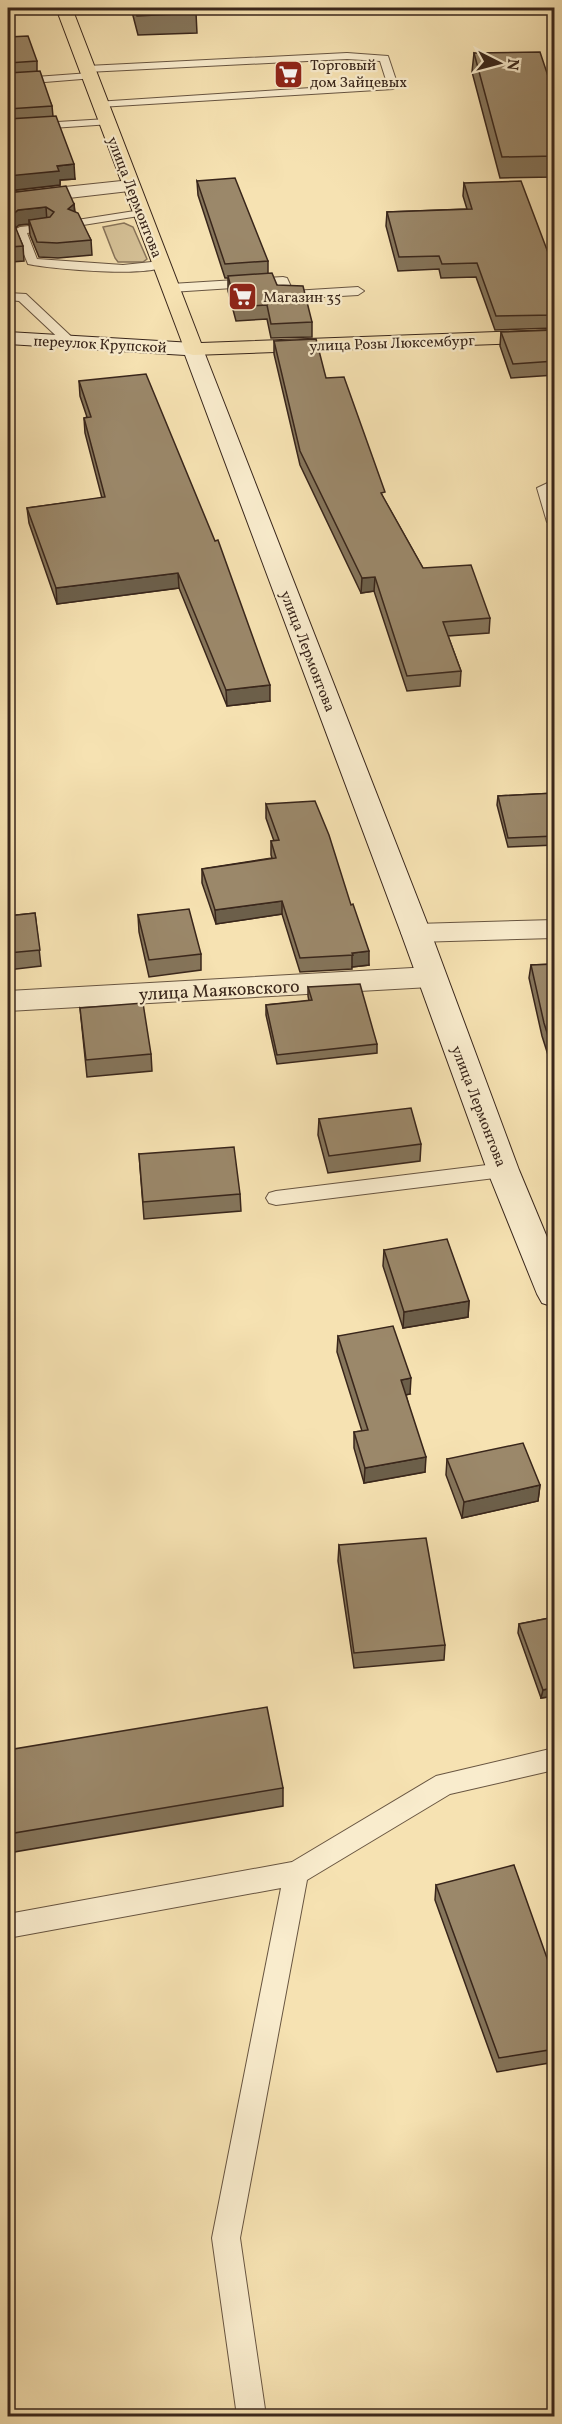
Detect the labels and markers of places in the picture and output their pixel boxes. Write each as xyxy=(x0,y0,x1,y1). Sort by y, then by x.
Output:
place label: Торговый дом Зайцевых xyxy=(310,56,407,94)
supermarket icon: Торговый дом Зайцевых xyxy=(273,58,305,90)
supermarket icon: Магазин 35 xyxy=(226,281,258,313)
place label: Магазин 35 xyxy=(263,288,341,309)

